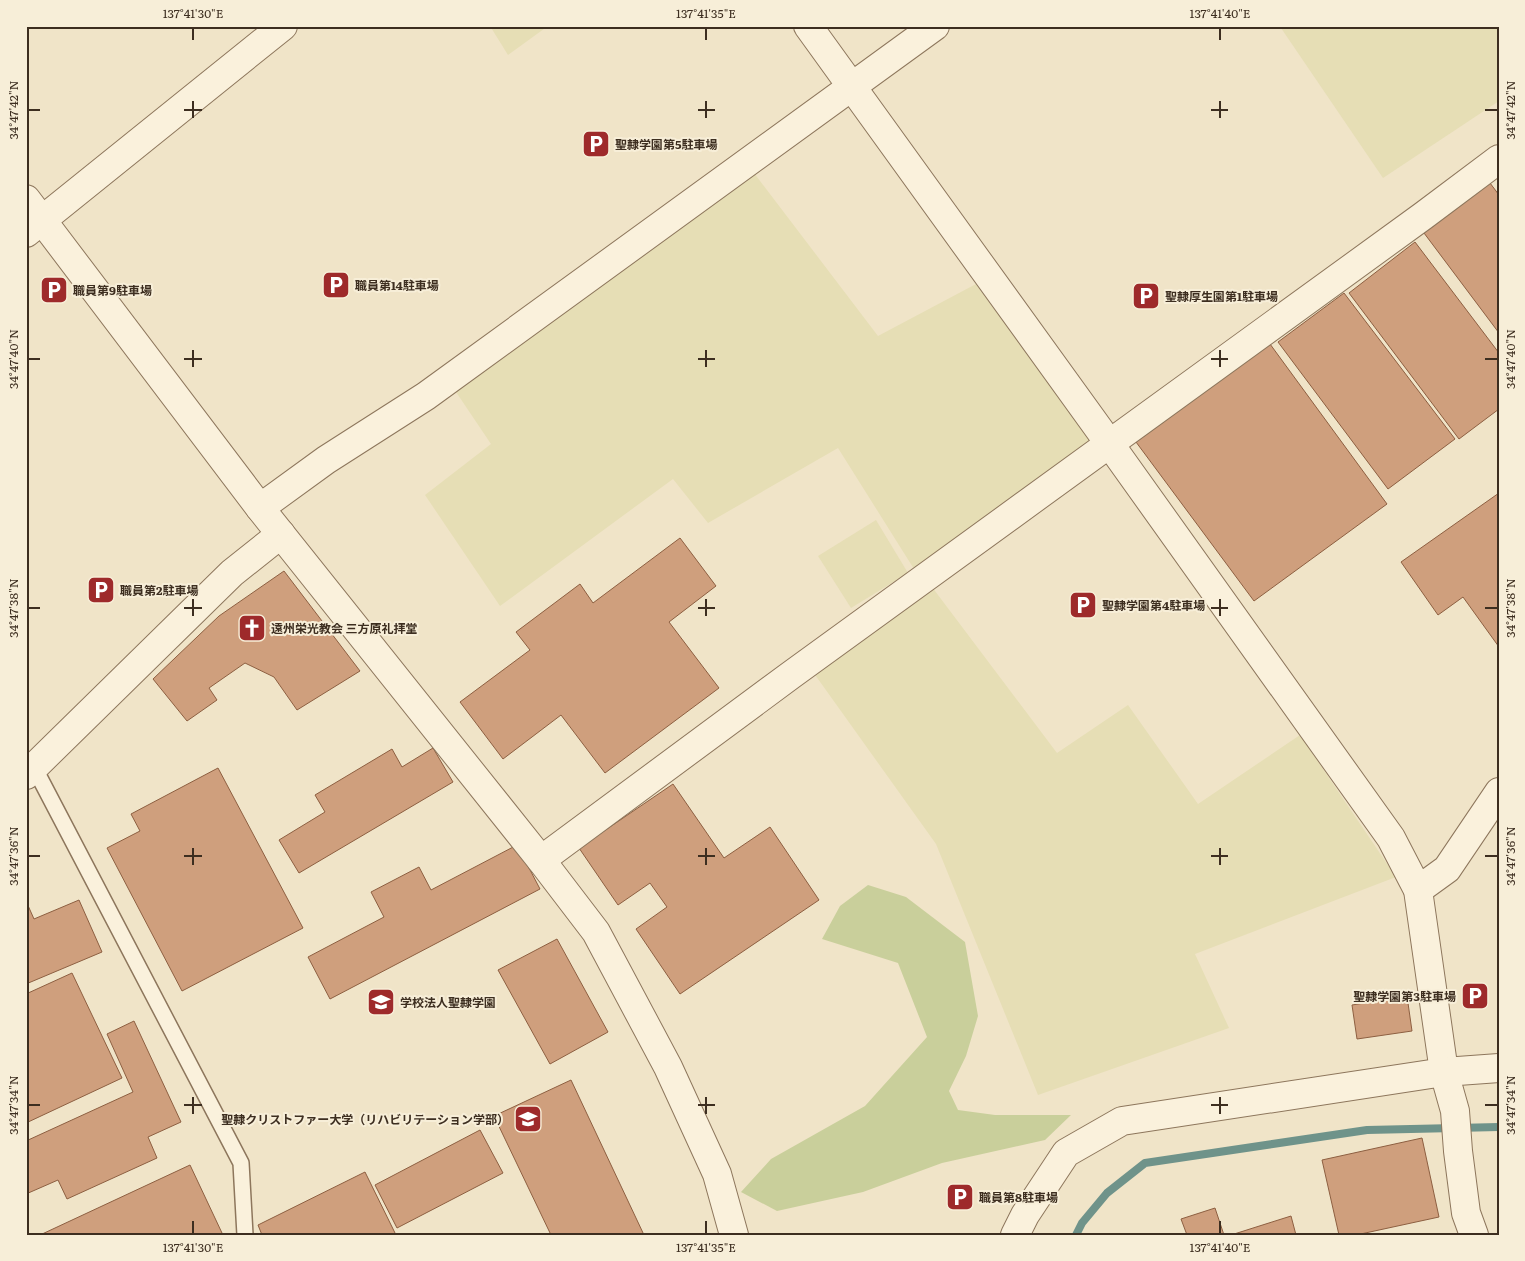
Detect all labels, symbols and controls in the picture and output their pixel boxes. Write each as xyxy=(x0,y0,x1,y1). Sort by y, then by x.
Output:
text: 137°41'30"E xyxy=(163,4,224,22)
text: 137°41'35"E xyxy=(676,4,736,22)
text: 137°41'40"E xyxy=(1190,4,1251,22)
text: 34°47'42"N xyxy=(4,80,22,140)
text: 34°47'42"N xyxy=(1501,80,1519,140)
parking icon: 聖隷学園第5駐車場 xyxy=(581,129,611,159)
place label: 聖隷学園第5駐車場 xyxy=(615,135,718,153)
parking icon: 職員第14駐車場 xyxy=(321,270,351,300)
parking icon: 職員第9駐車場 xyxy=(39,275,69,305)
place label: 職員第14駐車場 xyxy=(355,276,439,294)
place label: 職員第9駐車場 xyxy=(73,281,152,299)
parking icon: 聖隷厚生園第1駐車場 xyxy=(1131,281,1161,311)
place label: 聖隷厚生園第1駐車場 xyxy=(1165,287,1278,305)
text: 34°47'40"N xyxy=(4,329,22,389)
text: 34°47'40"N xyxy=(1501,329,1519,389)
parking icon: 職員第2駐車場 xyxy=(86,575,116,605)
text: 34°47'38"N xyxy=(4,578,22,638)
text: 34°47'38"N xyxy=(1501,578,1519,638)
place label: 職員第2駐車場 xyxy=(120,581,198,599)
parking icon: 聖隷学園第4駐車場 xyxy=(1068,590,1098,620)
place label: 聖隷学園第4駐車場 xyxy=(1102,596,1205,614)
church icon: 遠州栄光教会 三方原礼拝堂 xyxy=(237,613,267,643)
place label: 遠州栄光教会 三方原礼拝堂 xyxy=(271,619,417,637)
text: 34°47'36"N xyxy=(4,826,22,886)
text: 34°47'36"N xyxy=(1501,826,1519,886)
parking icon: 聖隷学園第3駐車場 xyxy=(1460,981,1490,1011)
school or university icon: 学校法人聖隷学園 xyxy=(366,987,396,1017)
place label: 聖隷学園第3駐車場 xyxy=(1353,987,1456,1005)
place label: 学校法人聖隷学園 xyxy=(400,993,496,1011)
text: 34°47'34"N xyxy=(4,1075,22,1135)
text: 34°47'34"N xyxy=(1501,1075,1519,1135)
school or university icon: 聖隷クリストファー大学（リハビリテーション学部） xyxy=(513,1104,543,1134)
place label: 聖隷クリストファー大学（リハビリテーション学部） xyxy=(221,1110,509,1128)
parking icon: 職員第8駐車場 xyxy=(945,1182,975,1212)
place label: 職員第8駐車場 xyxy=(979,1188,1058,1206)
text: 137°41'30"E xyxy=(163,1238,224,1256)
text: 137°41'35"E xyxy=(676,1238,736,1256)
text: 137°41'40"E xyxy=(1190,1238,1251,1256)

